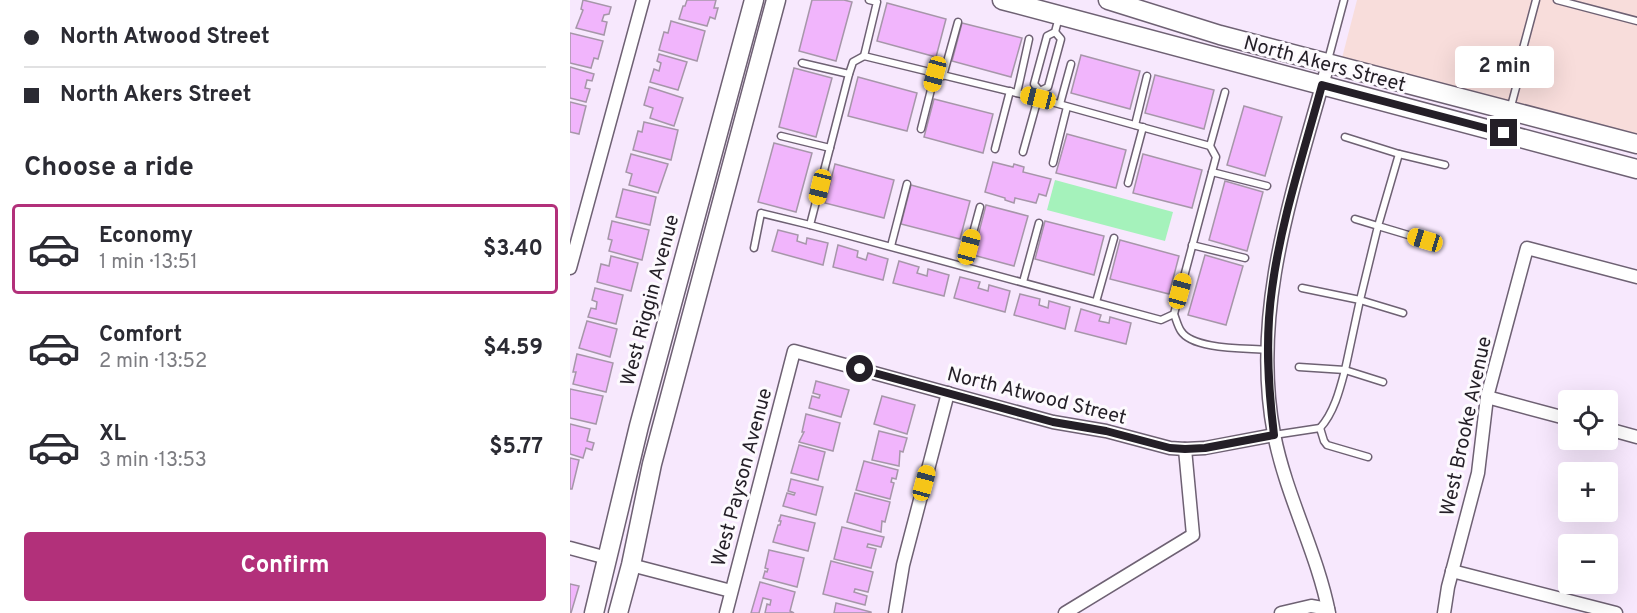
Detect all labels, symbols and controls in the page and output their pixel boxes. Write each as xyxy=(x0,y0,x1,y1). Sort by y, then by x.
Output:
text: North Atwood Street xyxy=(60,24,270,51)
street label: North Akers Street xyxy=(1240,31,1408,99)
callout: 2 min xyxy=(1454,46,1554,88)
car xyxy=(922,54,948,94)
text: 2 min xyxy=(1478,54,1531,80)
text: North Akers Street xyxy=(60,82,251,109)
car xyxy=(1018,85,1058,111)
route end xyxy=(1490,119,1517,146)
text: Choose a ride xyxy=(24,151,194,185)
car xyxy=(807,167,833,207)
street label: West Riggin Avenue xyxy=(616,212,686,389)
icon: car xyxy=(27,222,81,276)
text: Economy xyxy=(99,223,193,250)
car xyxy=(1405,226,1445,254)
car xyxy=(956,227,982,267)
text: $3.40 xyxy=(483,236,543,263)
text: 1 min · 13:51 xyxy=(99,250,198,276)
car xyxy=(1167,271,1193,311)
icon: car xyxy=(27,321,81,375)
text: Comfort xyxy=(99,322,182,349)
street label: West Brooke Avenue xyxy=(1435,334,1499,519)
text: $4.59 xyxy=(483,335,543,362)
text: 2 min · 13:52 xyxy=(99,349,207,375)
route start xyxy=(846,355,873,382)
street label: North Atwood Street xyxy=(944,362,1129,432)
street label: West Payson Avenue xyxy=(707,386,779,570)
map controls xyxy=(1558,390,1618,594)
button: locate xyxy=(1558,390,1618,450)
icon: car xyxy=(27,420,81,474)
text: XL xyxy=(99,421,126,448)
text: $5.77 xyxy=(489,434,543,461)
text: 3 min · 13:53 xyxy=(99,448,207,474)
button: + xyxy=(1558,462,1618,522)
car xyxy=(911,463,937,503)
button: Confirm xyxy=(24,532,546,601)
button: − xyxy=(1558,534,1618,594)

